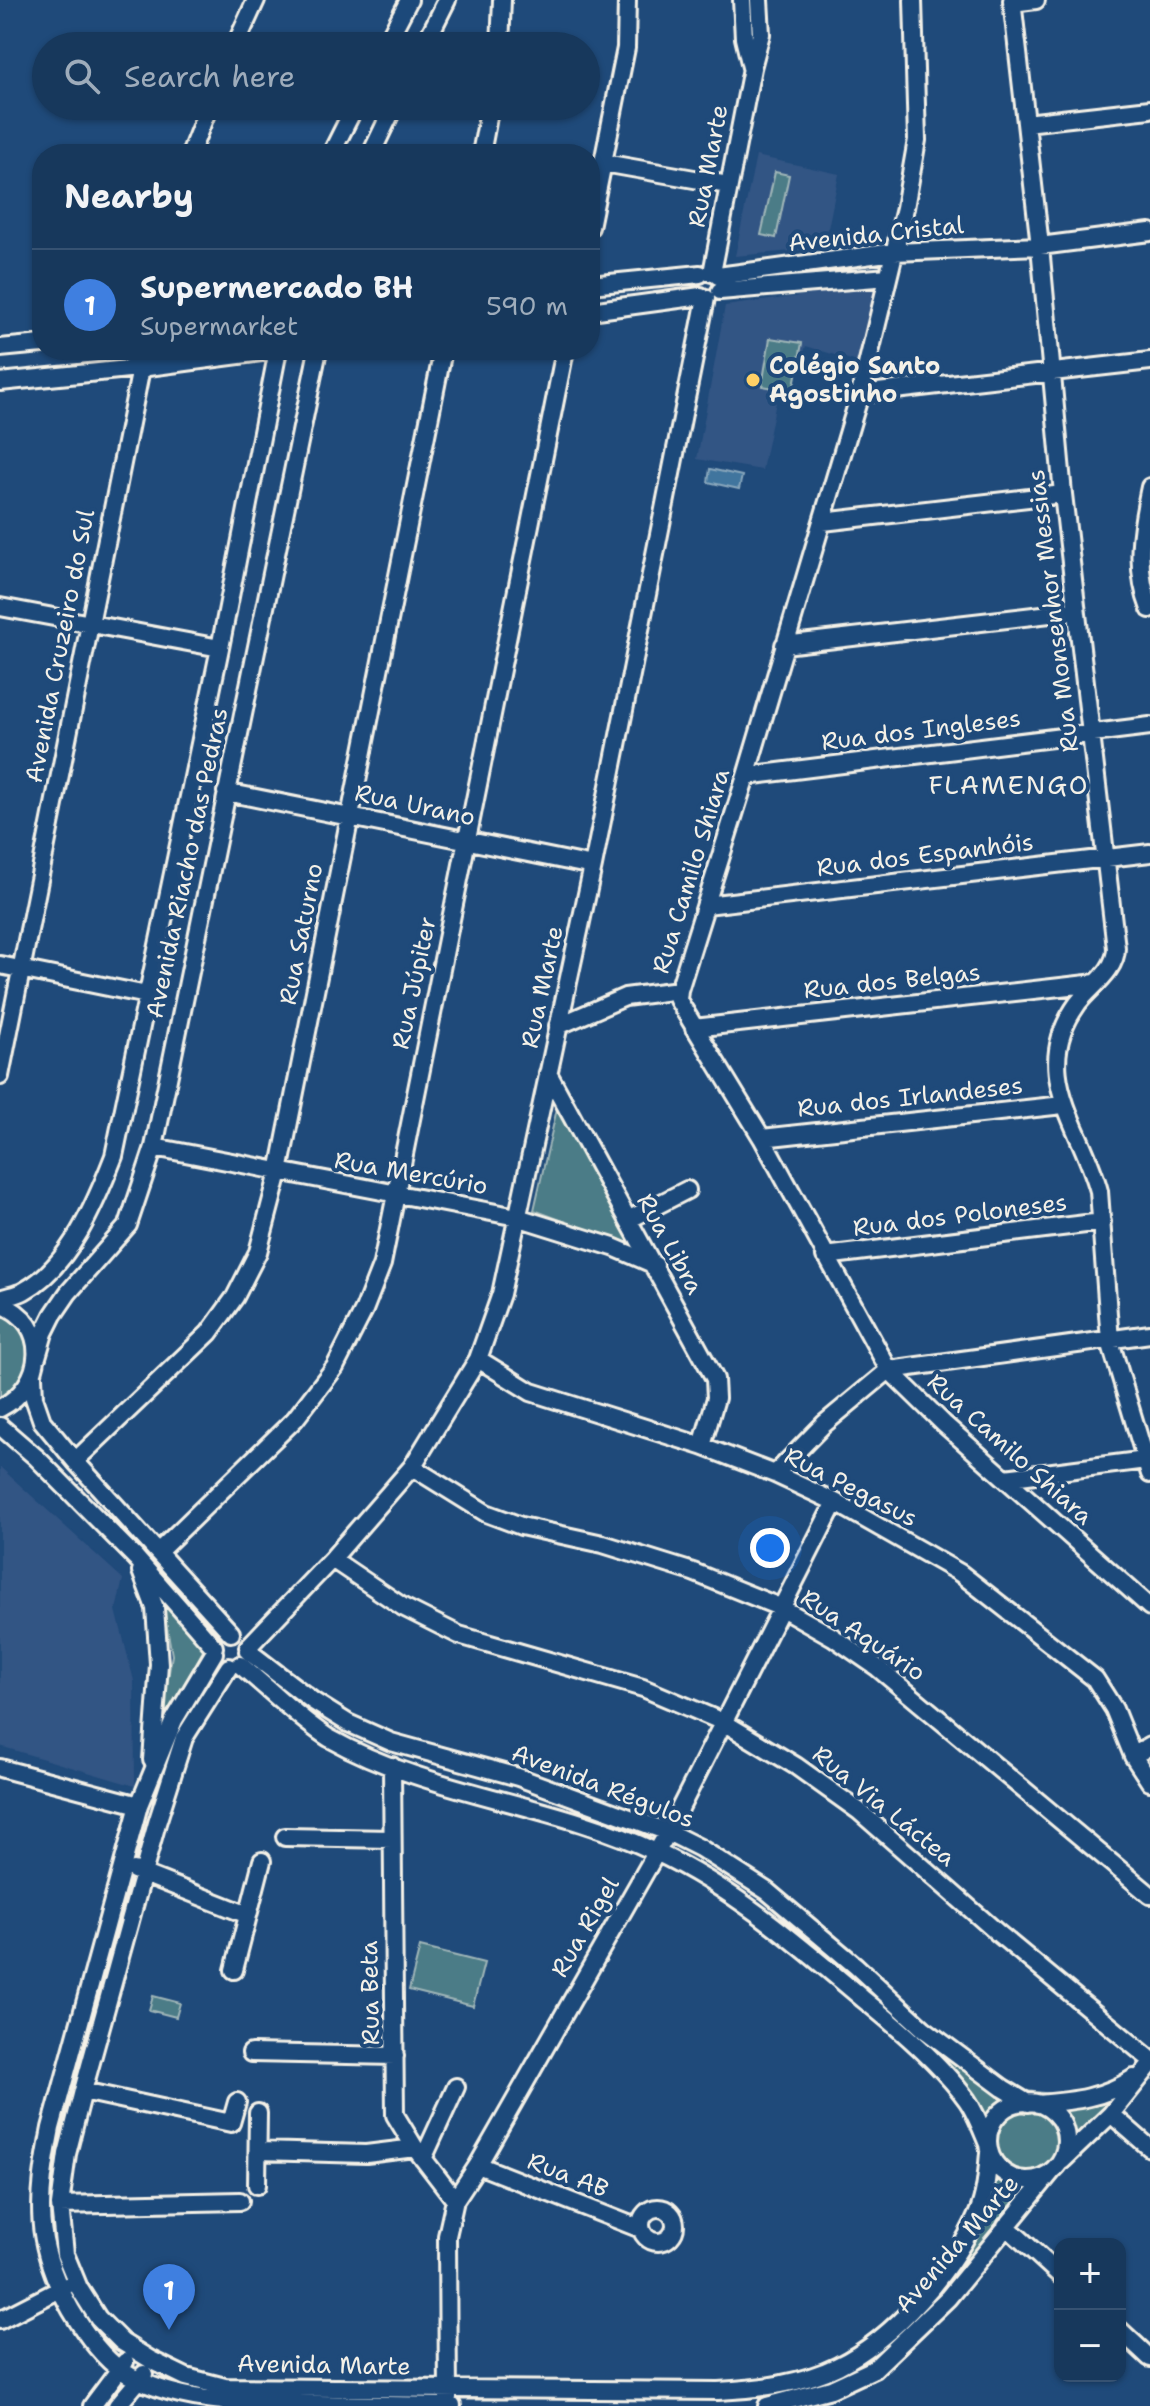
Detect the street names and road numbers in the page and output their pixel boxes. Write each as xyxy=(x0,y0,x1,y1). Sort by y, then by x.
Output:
street label: Rua Marte xyxy=(680,102,736,230)
street label: Avenida Cristal xyxy=(787,209,966,259)
street label: Rua Monsenhor Messias xyxy=(1020,468,1086,754)
street label: Avenida Cruzeiro do Sul xyxy=(18,506,102,785)
street label: Rua dos Ingleses xyxy=(819,702,1023,758)
street label: Avenida Riacho das Pedras xyxy=(138,705,236,1021)
street label: Rua Camilo Shiara xyxy=(645,765,737,977)
street label: Rua Urano xyxy=(352,777,478,833)
street label: Rua dos Espanhóis xyxy=(815,826,1035,884)
street label: Rua Saturno xyxy=(272,860,330,1008)
street label: Rua Júpiter xyxy=(384,914,444,1052)
street label: Rua Marte xyxy=(513,923,571,1051)
street label: Rua dos Belgas xyxy=(802,956,982,1006)
street label: Rua dos Irlandeses xyxy=(796,1069,1024,1125)
street label: Rua Mercúrio xyxy=(332,1144,490,1202)
street label: Rua dos Poloneses xyxy=(851,1186,1069,1244)
street label: Rua Libra xyxy=(629,1188,711,1300)
street label: Rua Camilo Shiara xyxy=(920,1366,1100,1532)
street label: Rua Pegasus xyxy=(779,1440,923,1534)
street label: Rua Aquário xyxy=(794,1581,932,1689)
street label: Avenida Régulos xyxy=(507,1736,699,1836)
street label: Rua Via Láctea xyxy=(806,1738,962,1874)
street label: Rua Rigel xyxy=(543,1870,627,1983)
street label: Rua Beta xyxy=(353,1940,387,2046)
street label: Rua AB xyxy=(523,2145,613,2205)
street label: Avenida Marte xyxy=(888,2168,1026,2320)
street label: Avenida Marte xyxy=(237,2347,411,2383)

